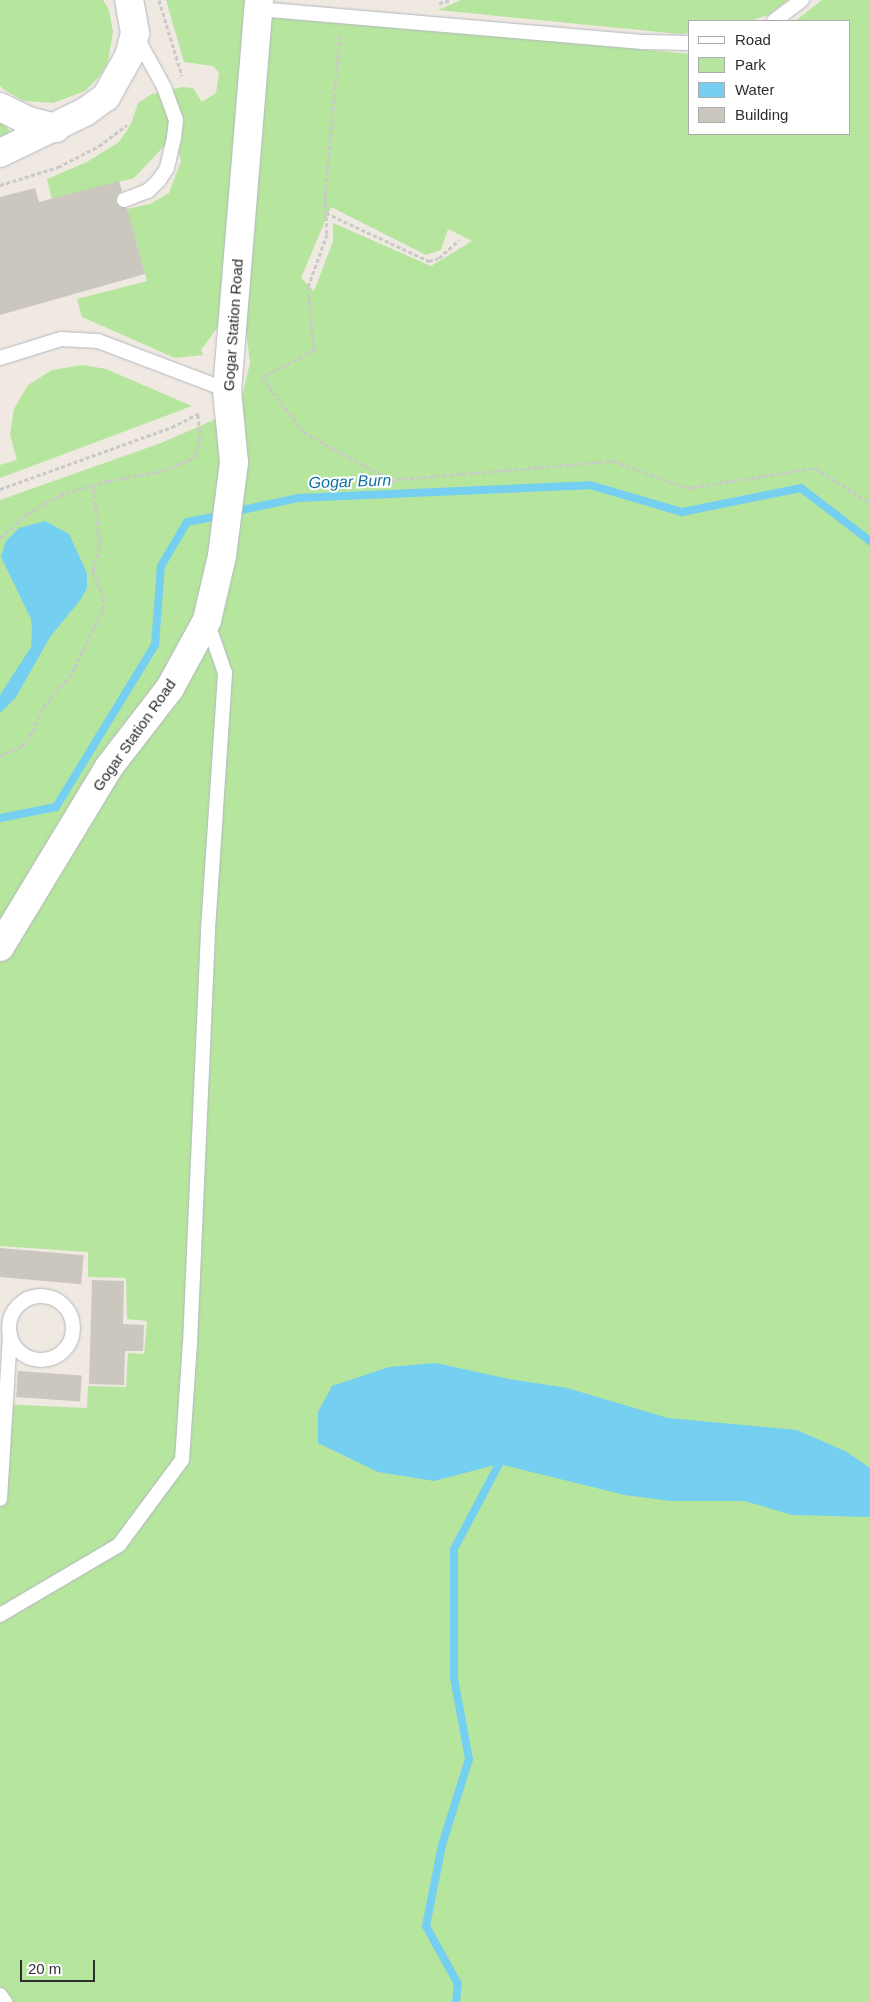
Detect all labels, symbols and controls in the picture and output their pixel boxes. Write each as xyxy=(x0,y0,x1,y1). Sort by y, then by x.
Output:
legend xyxy=(688,20,850,135)
text: Road xyxy=(735,31,771,48)
text: Park xyxy=(735,56,766,73)
text: Water xyxy=(735,81,774,98)
text: Building xyxy=(735,106,788,123)
street label: Gogar Station Road xyxy=(219,258,247,392)
water label: Gogar Burn xyxy=(308,471,392,493)
street label: Gogar Station Road xyxy=(89,676,179,794)
scale bar xyxy=(22,1950,98,1982)
text: 20 m xyxy=(28,1960,61,1977)

